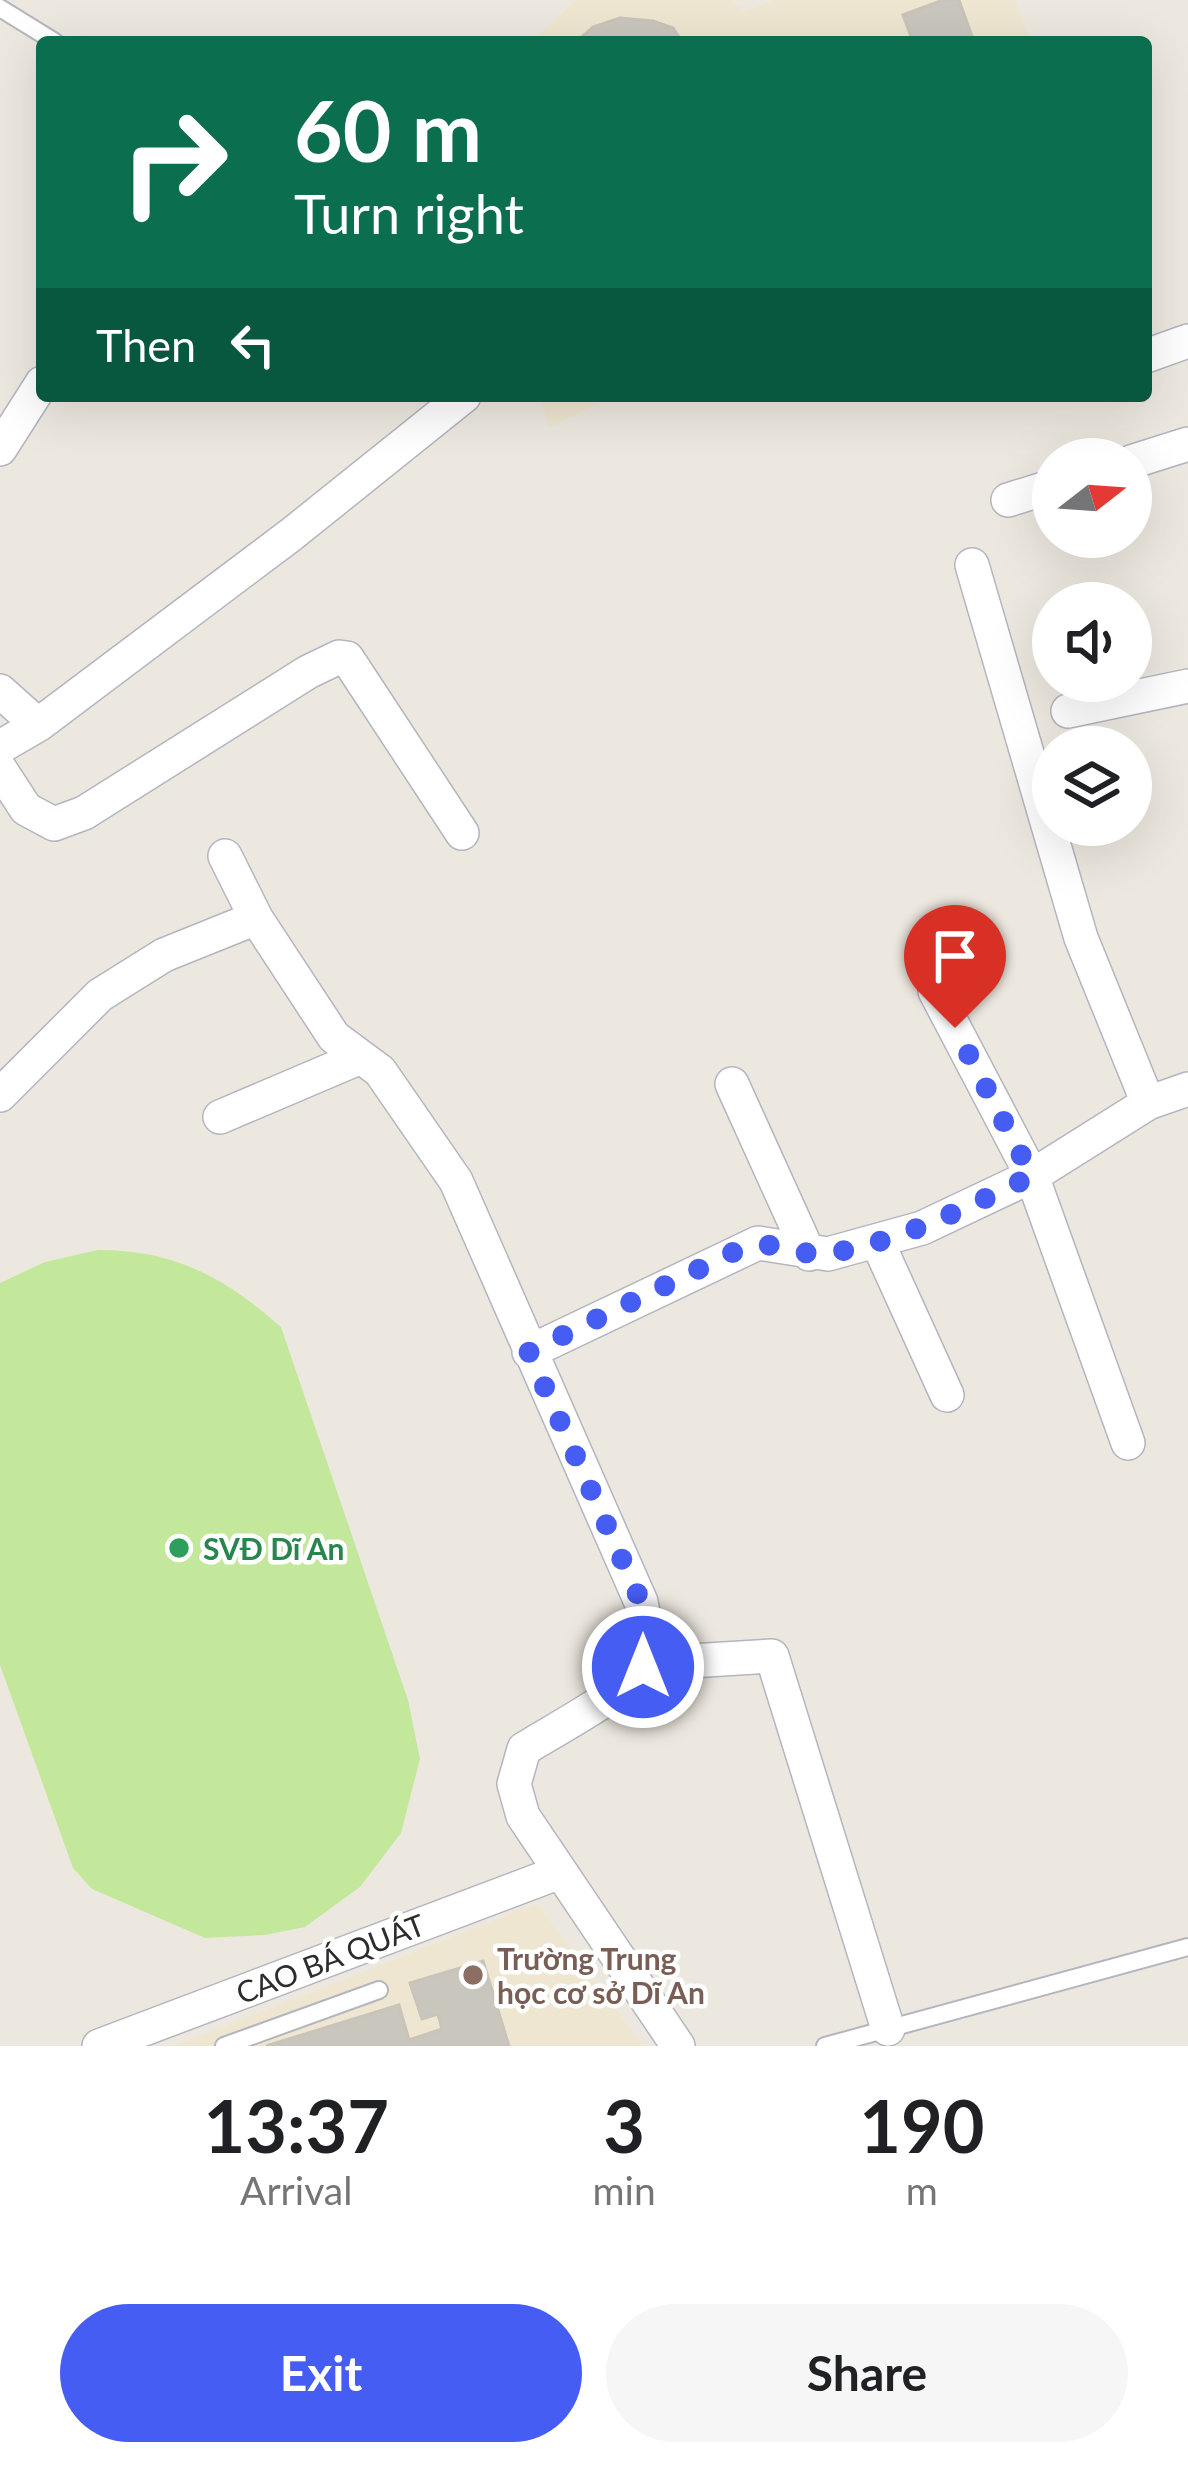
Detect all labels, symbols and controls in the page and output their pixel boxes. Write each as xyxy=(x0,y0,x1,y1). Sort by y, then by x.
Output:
text: 60 m xyxy=(294,79,482,180)
icon: right xyxy=(96,84,252,240)
text: Turn right xyxy=(294,181,524,246)
icon: left xyxy=(220,312,286,378)
text: Then xyxy=(96,318,196,372)
north arrow xyxy=(1032,438,1152,558)
map controls xyxy=(1032,438,1152,846)
button: sound xyxy=(1032,582,1152,702)
button: layers xyxy=(1032,726,1152,846)
pin xyxy=(904,905,1006,1028)
icon: arrive xyxy=(922,923,988,989)
place label: SVĐ Dĩ An xyxy=(203,1530,344,1566)
marker: SVĐ Dĩ An xyxy=(166,1535,192,1561)
position arrow xyxy=(580,1604,706,1730)
street label: CAO BÁ QUÁT xyxy=(231,1905,430,2010)
place label: Trường Trung học cơ sở Dĩ An xyxy=(497,1940,705,2010)
marker: Trường Trung học cơ sở Dĩ An xyxy=(460,1962,486,1988)
text: 13:37 xyxy=(203,2082,389,2168)
text: 3 xyxy=(603,2082,645,2168)
text: 190 xyxy=(859,2082,984,2168)
text: Arrival xyxy=(240,2167,352,2213)
text: min xyxy=(593,2167,656,2213)
text: m xyxy=(906,2167,938,2213)
button: Exit xyxy=(60,2304,582,2442)
button: Share xyxy=(606,2304,1128,2442)

